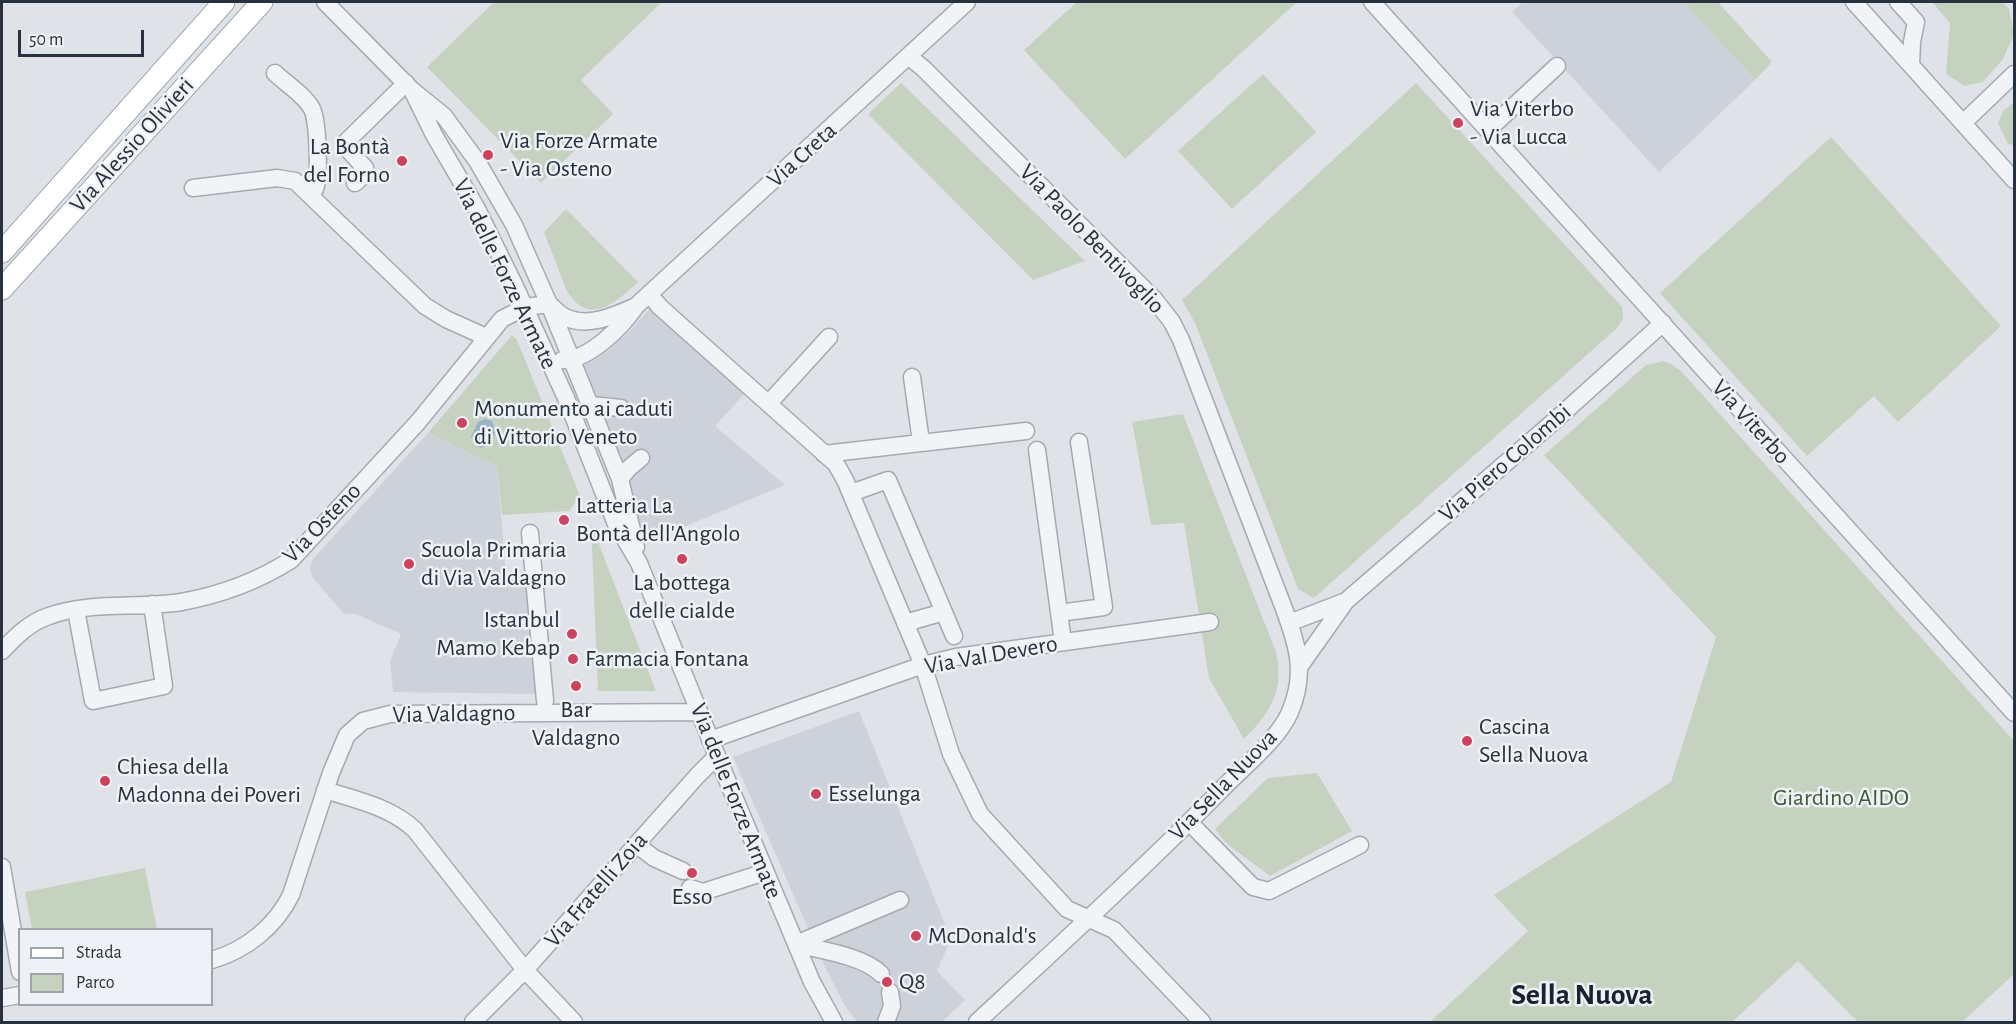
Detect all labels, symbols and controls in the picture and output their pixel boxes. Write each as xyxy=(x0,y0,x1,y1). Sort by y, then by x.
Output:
scale bar xyxy=(21,18,147,56)
text: 50 m xyxy=(29,31,63,49)
street label: Via Alessio Olivieri xyxy=(64,71,200,219)
place label: Via Viterbo - Via Lucca xyxy=(1470,95,1574,151)
street label: Via Creta xyxy=(761,116,843,194)
marker: Via Viterbo - Via Lucca xyxy=(1451,116,1465,130)
place label: Via Forze Armate - Via Osteno xyxy=(500,127,658,183)
place label: La Bontà del Forno xyxy=(304,133,390,189)
marker: Via Forze Armate - Via Osteno xyxy=(481,148,495,162)
marker: La Bontà del Forno xyxy=(395,154,409,168)
street label: Via Paolo Bentivoglio xyxy=(1013,158,1171,320)
street label: Via delle Forze Armate xyxy=(446,174,564,374)
street label: Via Viterbo xyxy=(1705,374,1797,470)
place label: Monumento ai caduti di Vittorio Veneto xyxy=(474,395,673,451)
street label: Via Piero Colombi xyxy=(1433,398,1577,528)
marker: Monumento ai caduti di Vittorio Veneto xyxy=(455,416,469,430)
street label: Via Osteno xyxy=(277,477,367,569)
place label: Latteria La Bontà dell'Angolo xyxy=(576,492,740,548)
marker: Latteria La Bontà dell'Angolo xyxy=(557,513,571,527)
place label: Scuola Primaria di Via Valdagno xyxy=(421,536,566,592)
marker: La bottega delle cialde xyxy=(675,552,689,566)
marker: Scuola Primaria di Via Valdagno xyxy=(402,557,416,571)
place label: La bottega delle cialde xyxy=(629,569,735,625)
place label: Istanbul Mamo Kebap xyxy=(436,606,560,662)
marker: Istanbul Mamo Kebap xyxy=(565,627,579,641)
street label: Via Val Devero xyxy=(922,629,1060,681)
place label: Farmacia Fontana xyxy=(585,645,749,673)
marker: Farmacia Fontana xyxy=(566,652,580,666)
marker: Bar Valdagno xyxy=(569,679,583,693)
place label: Bar Valdagno xyxy=(532,696,620,752)
street label: Via Valdagno xyxy=(392,699,516,729)
street label: Via delle Forze Armate xyxy=(684,699,788,903)
place label: Cascina Sella Nuova xyxy=(1479,713,1588,769)
street label: Via Sella Nuova xyxy=(1163,723,1283,847)
marker: Cascina Sella Nuova xyxy=(1460,734,1474,748)
place label: Chiesa della Madonna dei Poveri xyxy=(117,753,301,809)
marker: Chiesa della Madonna dei Poveri xyxy=(98,774,112,788)
place label: Esselunga xyxy=(828,780,921,808)
park label: Giardino AIDO xyxy=(1773,784,1909,812)
marker: Esselunga xyxy=(809,787,823,801)
street label: Via Fratelli Zoia xyxy=(538,827,654,953)
marker: Esso xyxy=(685,866,699,880)
place label: Esso xyxy=(671,883,713,911)
place label: McDonald's xyxy=(928,922,1037,950)
legend xyxy=(18,928,213,1006)
marker: McDonald's xyxy=(909,929,923,943)
text: Strada xyxy=(76,944,122,962)
place label: Q8 xyxy=(899,968,926,996)
text: Parco xyxy=(76,974,115,992)
marker: Q8 xyxy=(880,975,894,989)
district label: Sella Nuova xyxy=(1511,977,1653,1013)

